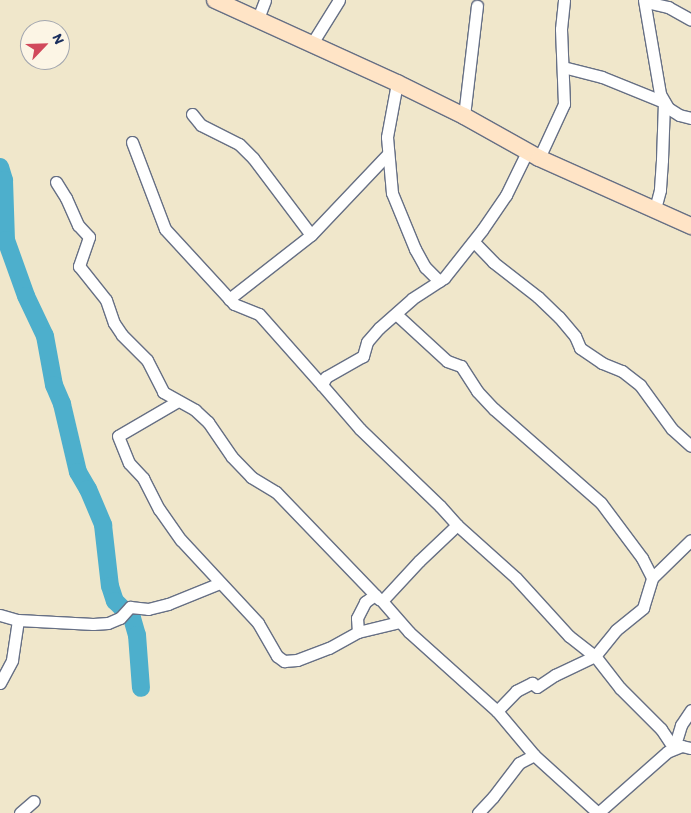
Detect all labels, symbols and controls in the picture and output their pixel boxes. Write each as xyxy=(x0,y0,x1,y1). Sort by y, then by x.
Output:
north arrow xyxy=(20,20,70,70)
text: N xyxy=(49,31,68,47)

